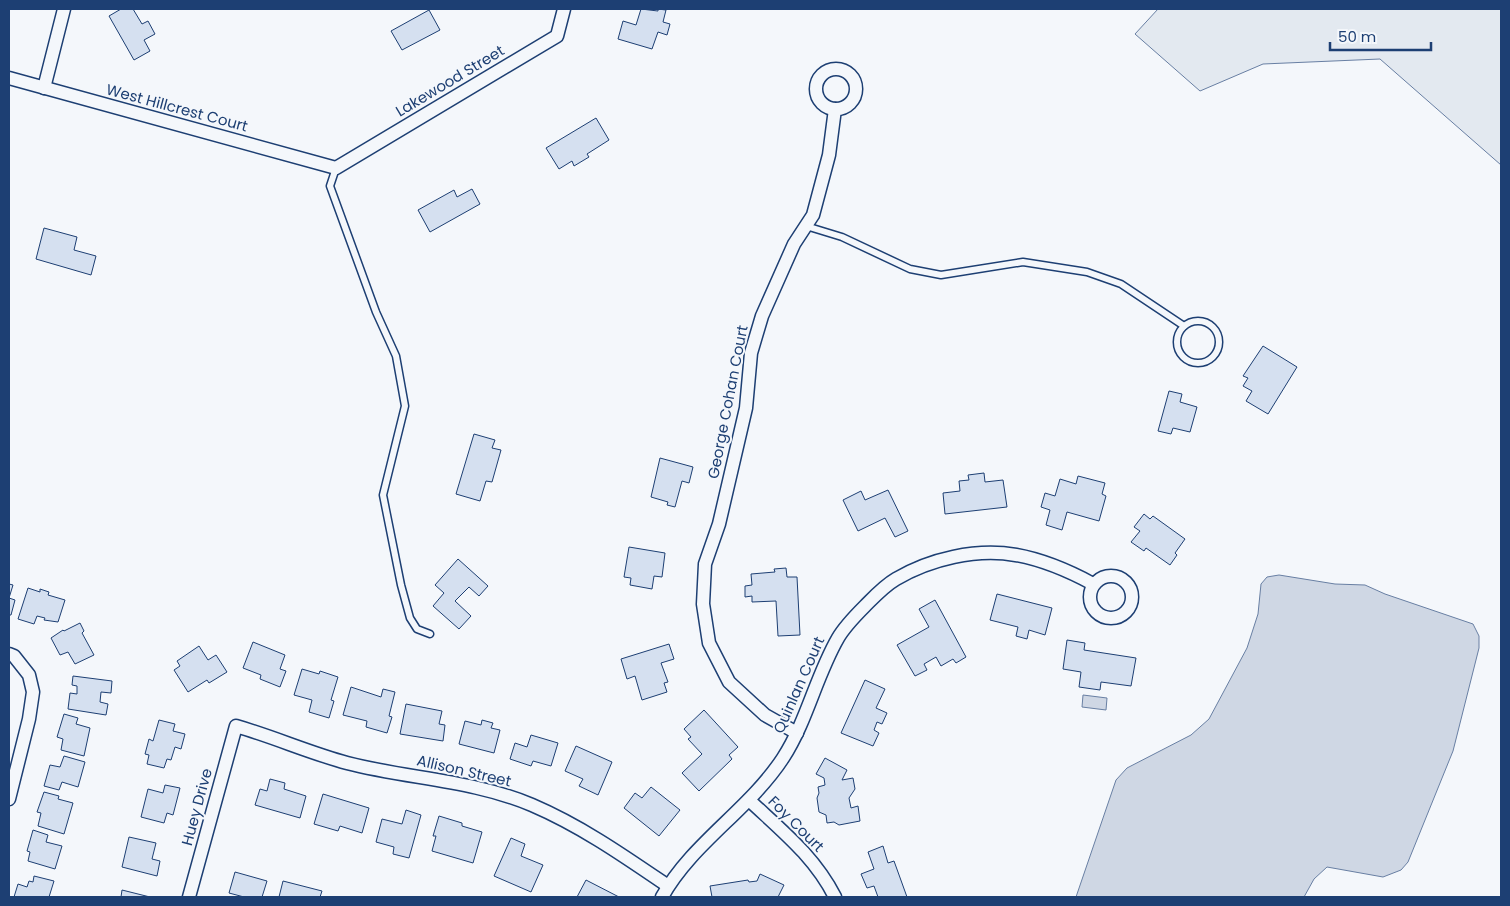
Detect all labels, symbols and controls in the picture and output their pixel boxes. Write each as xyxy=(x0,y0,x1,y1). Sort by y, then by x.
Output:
scale bar xyxy=(1330,20,1431,52)
text: 50 m xyxy=(1338,26,1376,47)
street label: Lakewood Street xyxy=(392,40,508,121)
street label: West Hillcrest Court xyxy=(104,79,250,137)
street label: George Cohan Court xyxy=(702,323,753,480)
street label: Quinlan Court xyxy=(768,633,829,737)
street label: Allison Street xyxy=(415,749,513,792)
street label: Huey Drive xyxy=(176,766,217,848)
street label: Foy Court xyxy=(764,791,829,856)

